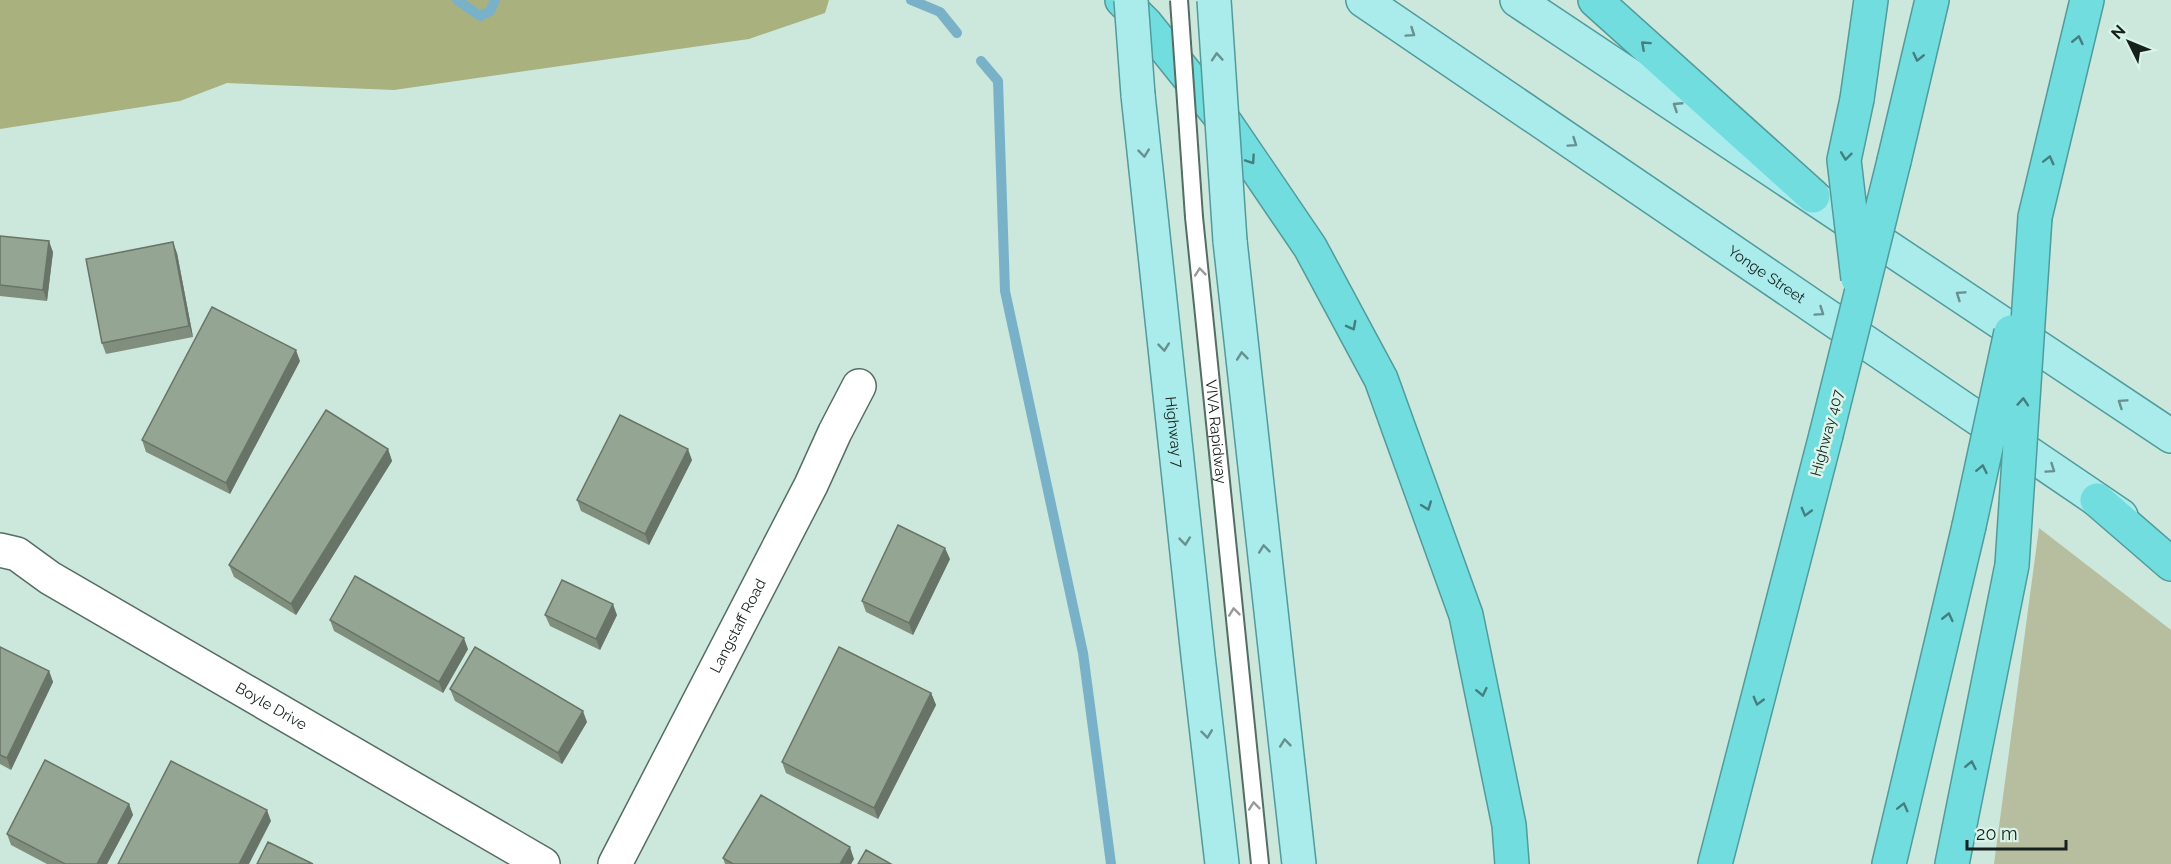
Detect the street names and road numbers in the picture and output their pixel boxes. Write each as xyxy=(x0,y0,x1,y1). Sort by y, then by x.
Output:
street label: Yonge Street xyxy=(1724,242,1809,307)
street label: VIVA Rapidway xyxy=(1202,379,1230,485)
street label: Highway 407 xyxy=(1807,388,1847,478)
street label: Highway 7 xyxy=(1161,395,1187,469)
street label: Langstaff Road xyxy=(706,576,770,676)
street label: Boyle Drive xyxy=(232,679,310,734)

